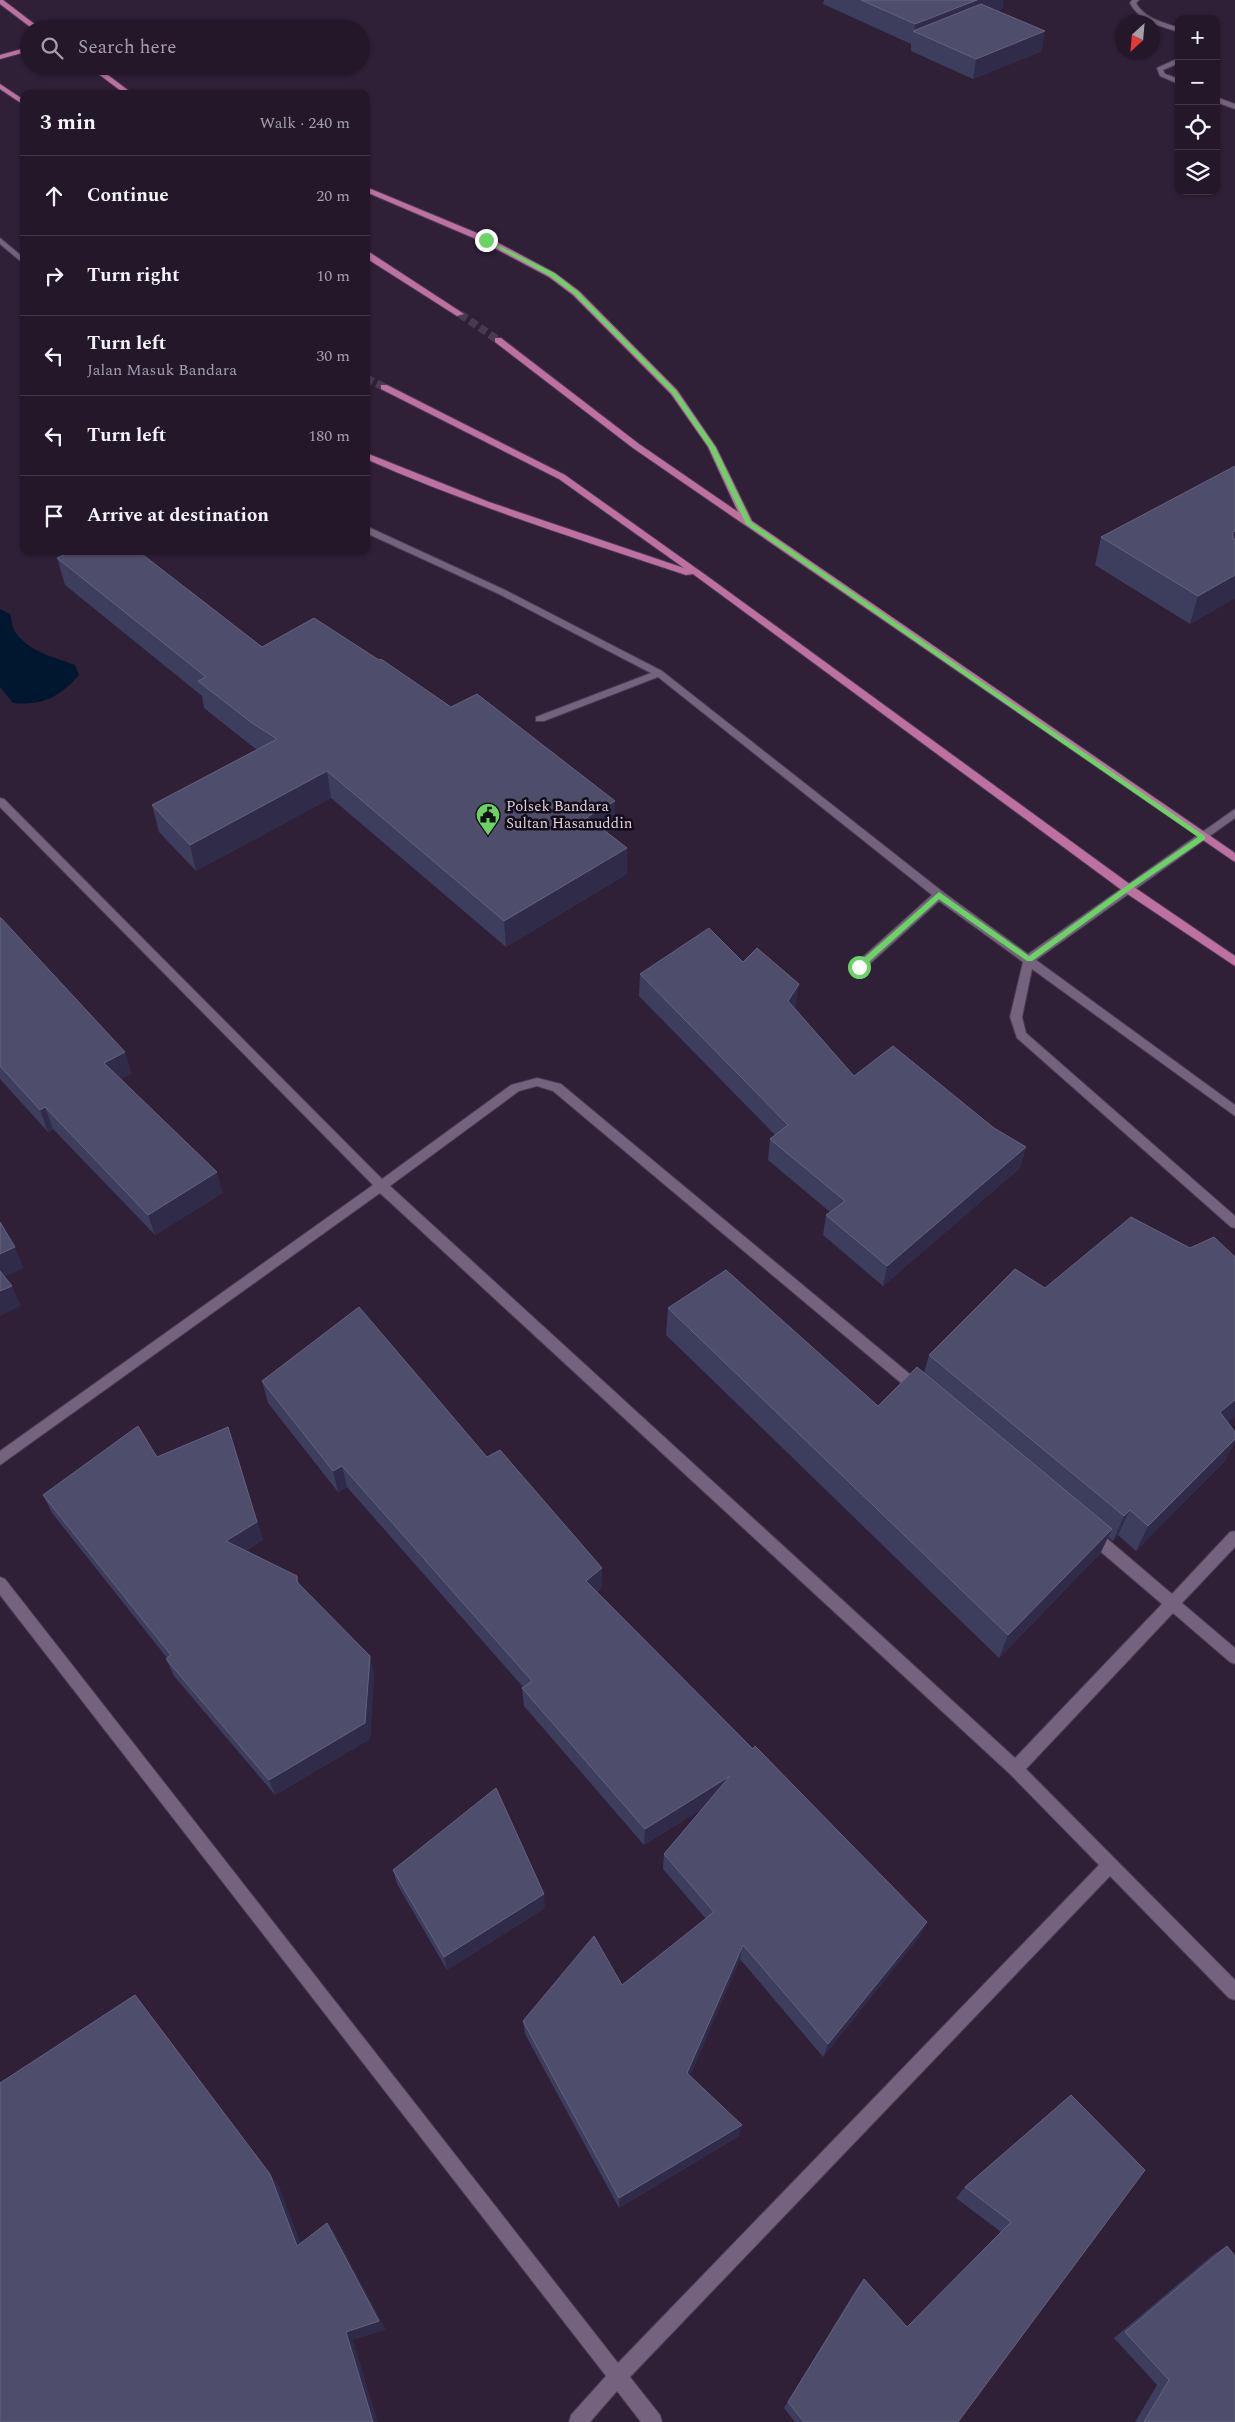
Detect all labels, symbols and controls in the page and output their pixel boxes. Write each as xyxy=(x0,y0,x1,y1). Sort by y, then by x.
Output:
north arrow xyxy=(1115,15,1160,60)
map controls xyxy=(1175,15,1220,195)
button: + xyxy=(1175,15,1220,60)
search box xyxy=(20,20,370,75)
text: Search here xyxy=(78,33,177,62)
icon: search xyxy=(38,34,66,62)
button: − xyxy=(1175,60,1220,105)
button: locate xyxy=(1175,105,1220,150)
text: 3 min xyxy=(40,107,96,139)
text: Walk · 240 m xyxy=(259,111,350,135)
button: layers xyxy=(1175,150,1220,195)
text: Continue xyxy=(87,181,169,210)
icon: ahead xyxy=(40,182,68,210)
text: 20 m xyxy=(316,184,350,208)
route end xyxy=(475,229,498,252)
text: Turn right xyxy=(87,261,180,290)
icon: right xyxy=(40,262,68,290)
text: 10 m xyxy=(316,264,350,288)
text: Turn left xyxy=(87,329,166,358)
icon: left xyxy=(40,342,68,370)
text: 30 m xyxy=(316,344,350,368)
text: Jalan Masuk Bandara xyxy=(87,358,237,382)
text: Turn left xyxy=(87,421,166,450)
icon: left xyxy=(40,422,68,450)
text: 180 m xyxy=(308,424,350,448)
text: Arrive at destination xyxy=(87,501,269,530)
icon: arrive xyxy=(40,502,68,530)
place label: Polsek Bandara Sultan Hasanuddin xyxy=(506,795,633,835)
public building icon: Polsek Bandara Sultan Hasanuddin xyxy=(475,802,501,836)
route start xyxy=(848,956,871,979)

